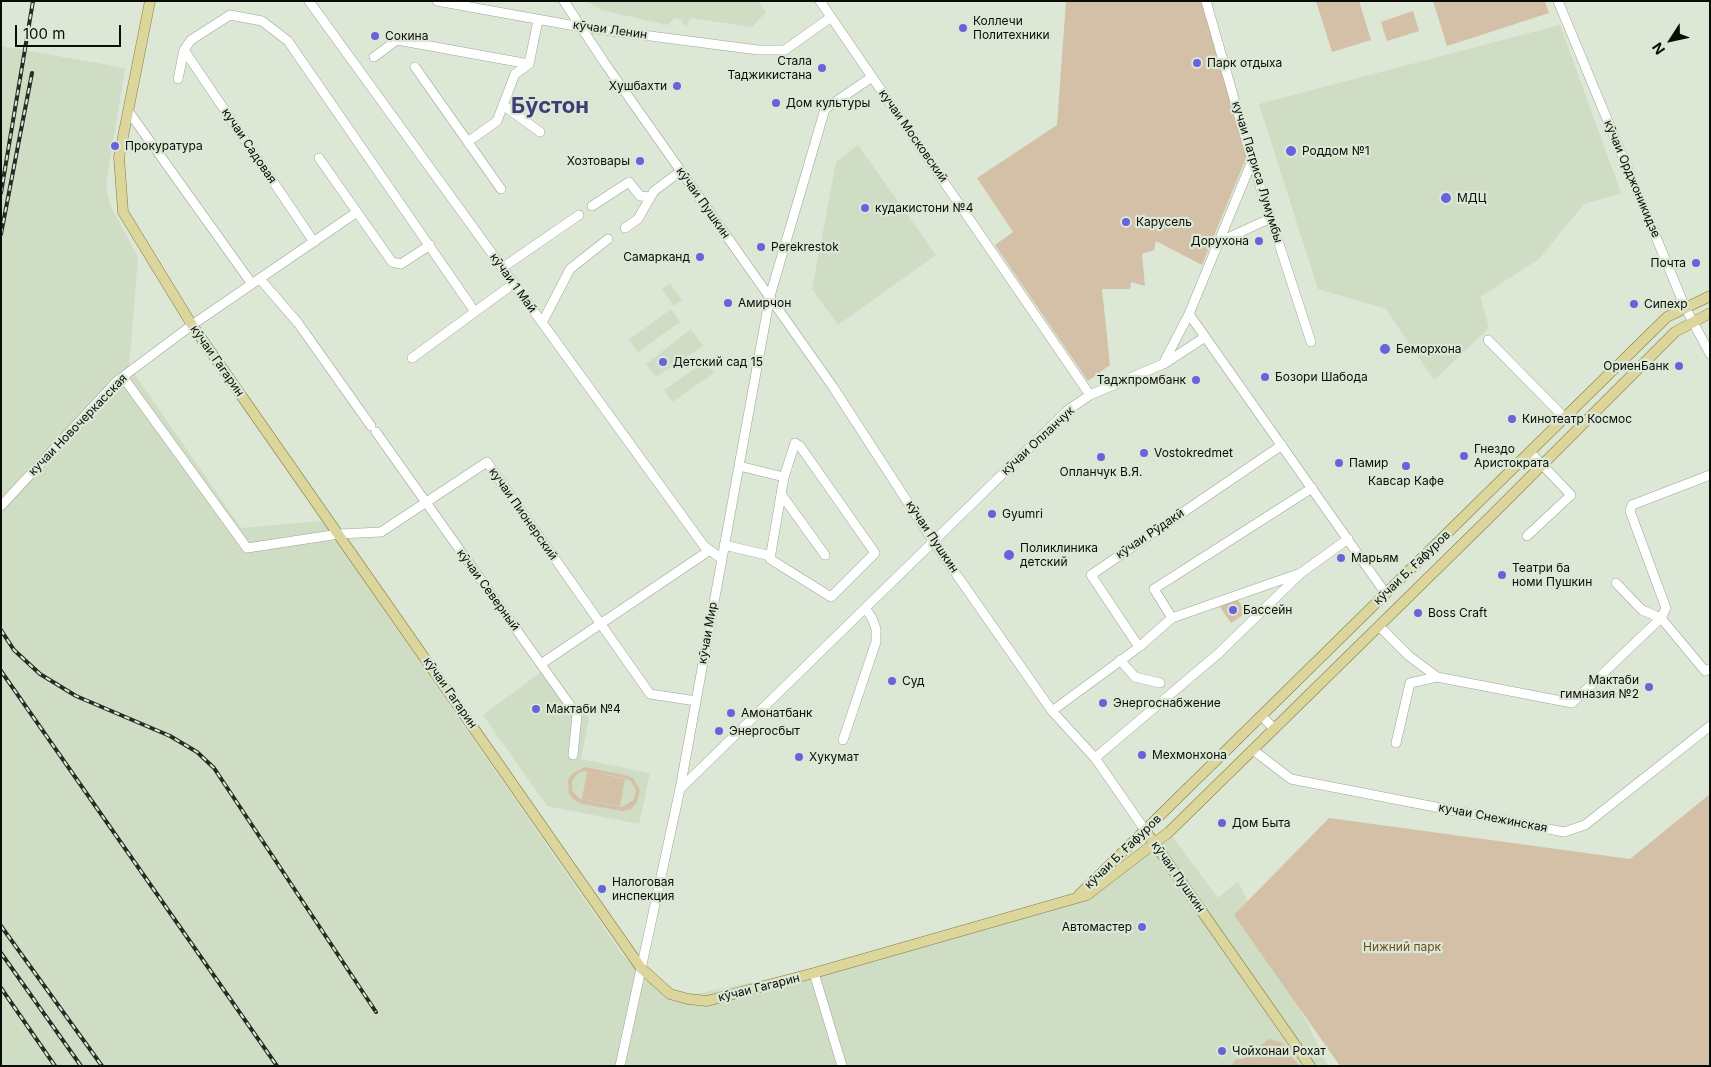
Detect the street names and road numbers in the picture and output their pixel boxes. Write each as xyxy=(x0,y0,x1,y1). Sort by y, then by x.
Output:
street label: кӯчаи Ленин xyxy=(572,18,648,42)
street label: кучаи Московский xyxy=(876,87,950,185)
street label: кучаи Патриса Лумумбы xyxy=(1229,99,1285,245)
street label: кучаи Садовая xyxy=(219,106,279,186)
street label: кӯчаи Орджоникидзе xyxy=(1601,118,1663,240)
street label: кӯчаи Пушкин xyxy=(673,165,733,241)
street label: кӯчаи 1 Май xyxy=(487,250,539,316)
street label: кӯчаи Гагарин xyxy=(187,323,247,399)
street label: кучаи Новочеркасская xyxy=(26,371,130,479)
street label: кӯчаи Опланчук xyxy=(999,404,1077,478)
street label: кучаи Пионерский xyxy=(486,465,560,563)
street label: кӯчаи Пушкин xyxy=(903,498,961,576)
street label: кӯчаи Рӯдакӣ xyxy=(1113,506,1187,562)
street label: кӯчаи Б. Ғафуров xyxy=(1371,528,1453,608)
street label: кӯчаи Северный xyxy=(454,546,522,634)
street label: кӯчаи Мир xyxy=(695,601,721,665)
street label: кӯчаи Гагарин xyxy=(420,655,480,731)
street label: кучаи Снежинская xyxy=(1437,800,1549,836)
street label: кӯчаи Б. Ғафуров xyxy=(1082,812,1164,892)
street label: кӯчаи Пушкин xyxy=(1148,839,1208,915)
street label: кӯчаи Гагарин xyxy=(717,971,801,1005)

